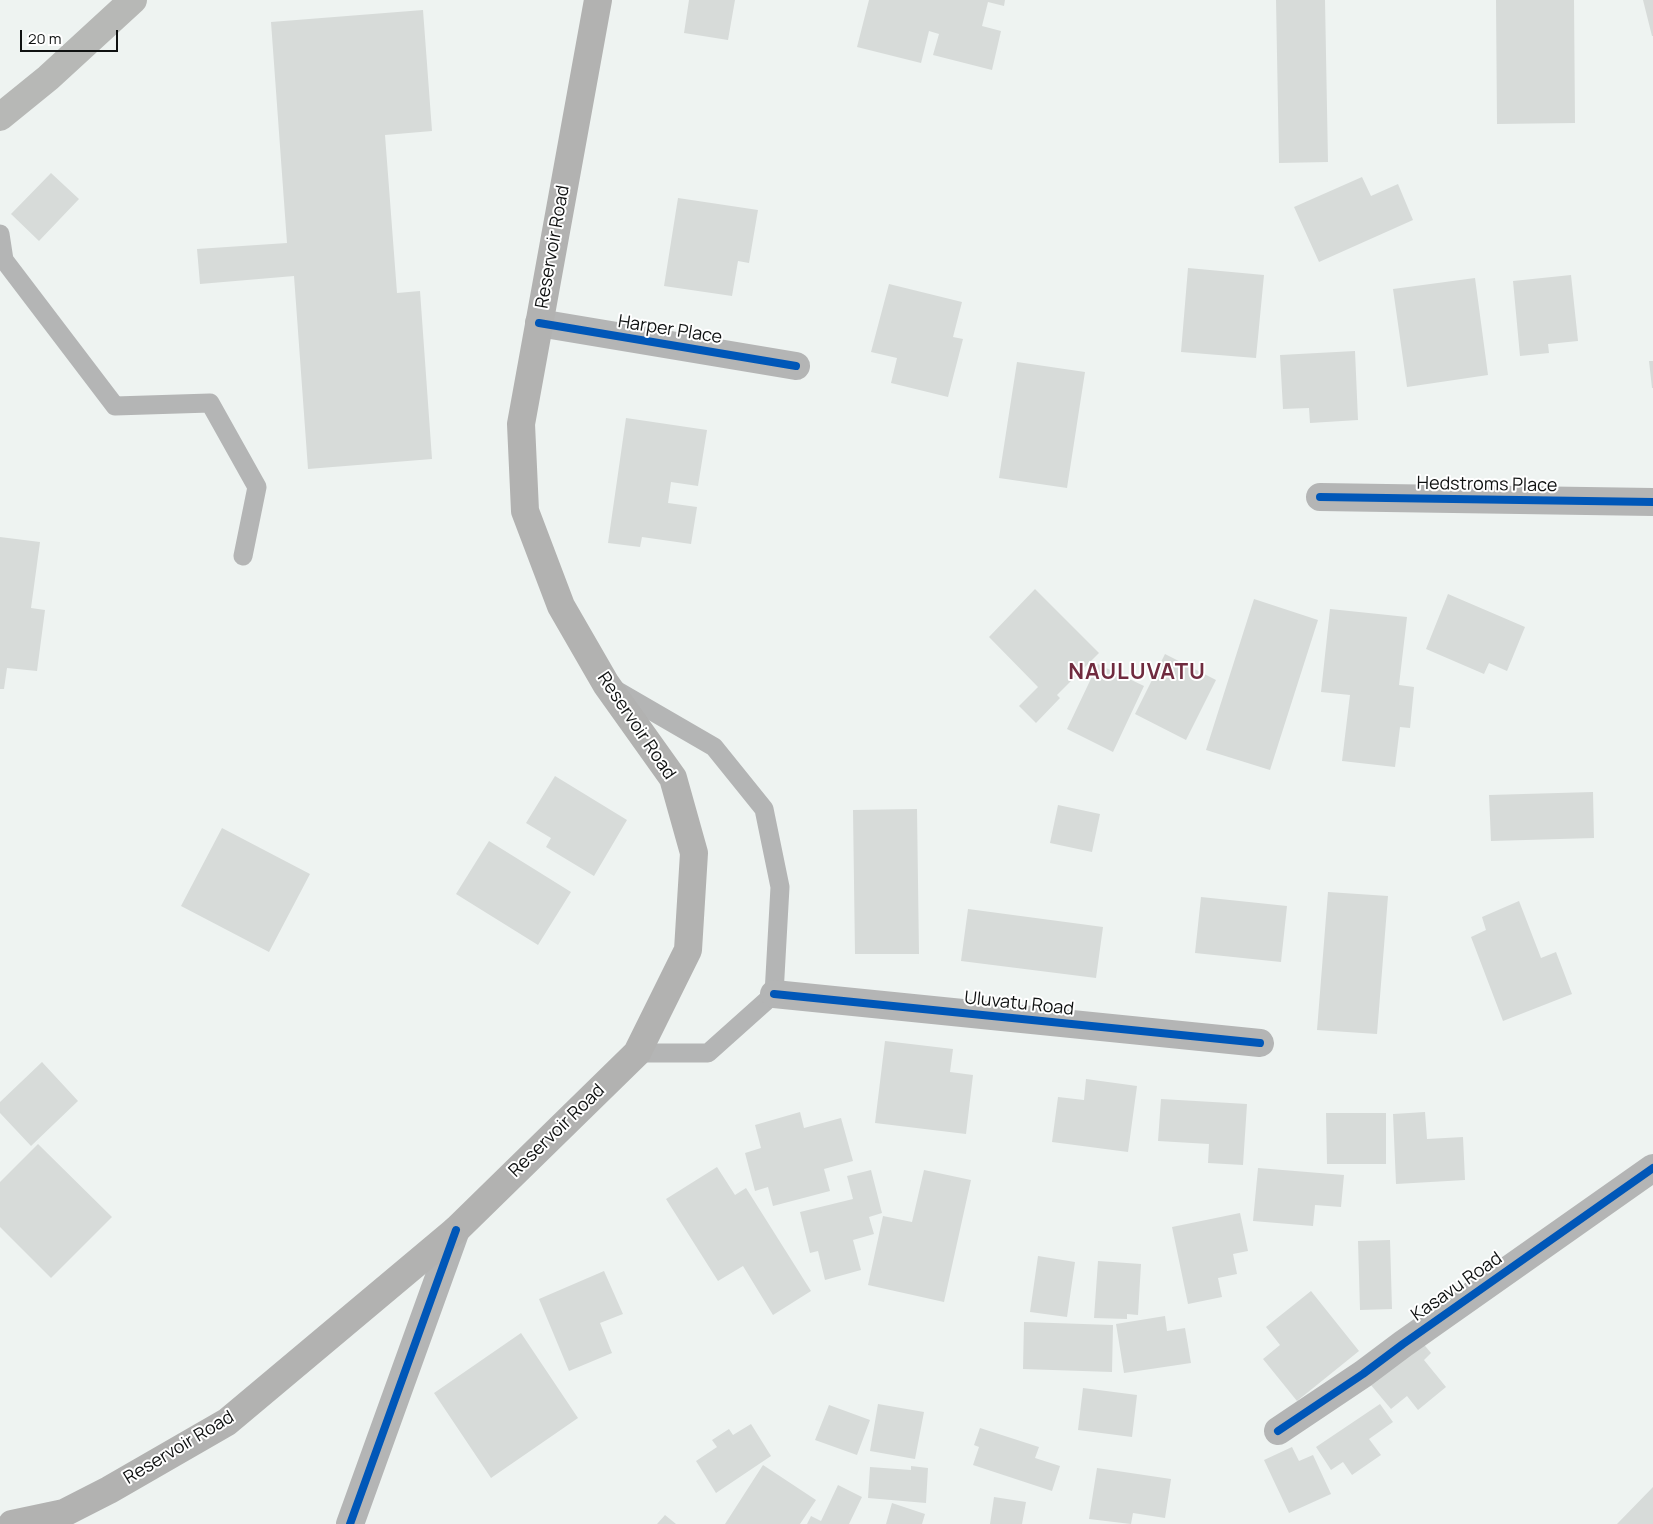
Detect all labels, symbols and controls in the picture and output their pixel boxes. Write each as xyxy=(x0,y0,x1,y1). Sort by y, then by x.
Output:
scale bar xyxy=(22,20,120,52)
text: 20 m xyxy=(28,28,61,49)
street label: Reservoir Road xyxy=(532,184,574,310)
street label: Harper Place xyxy=(616,311,724,349)
street label: Hedstroms Place xyxy=(1416,473,1558,497)
district label: NAULUVATU xyxy=(1067,660,1207,686)
street label: Reservoir Road xyxy=(592,668,680,784)
street label: Uluvatu Road xyxy=(963,987,1075,1021)
street label: Reservoir Road xyxy=(505,1080,609,1182)
street label: Kasavu Road xyxy=(1407,1248,1507,1326)
street label: Reservoir Road xyxy=(120,1407,238,1489)

